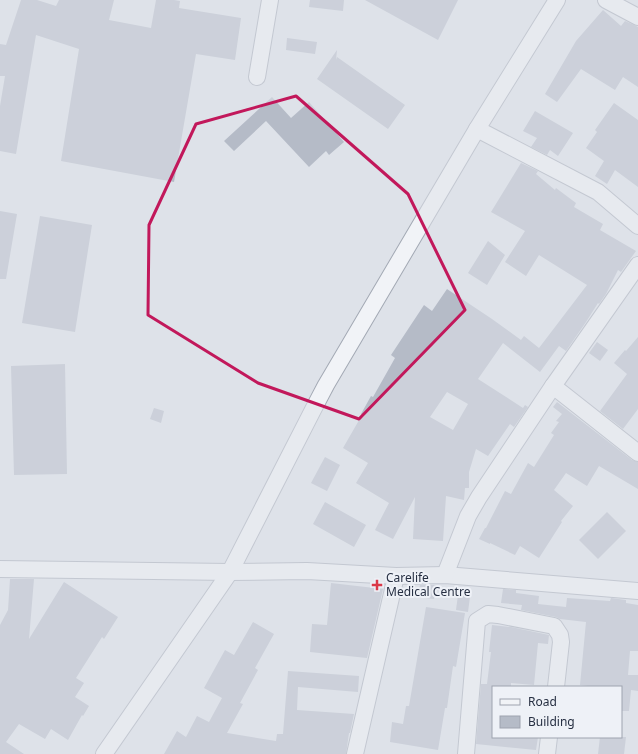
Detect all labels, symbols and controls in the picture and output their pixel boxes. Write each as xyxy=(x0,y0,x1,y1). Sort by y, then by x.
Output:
place label: Carelife Medical Centre xyxy=(386,569,471,600)
marker: Carelife Medical Centre xyxy=(371,579,383,591)
legend xyxy=(492,686,622,738)
text: Road xyxy=(528,693,557,710)
text: Building xyxy=(528,713,575,730)

